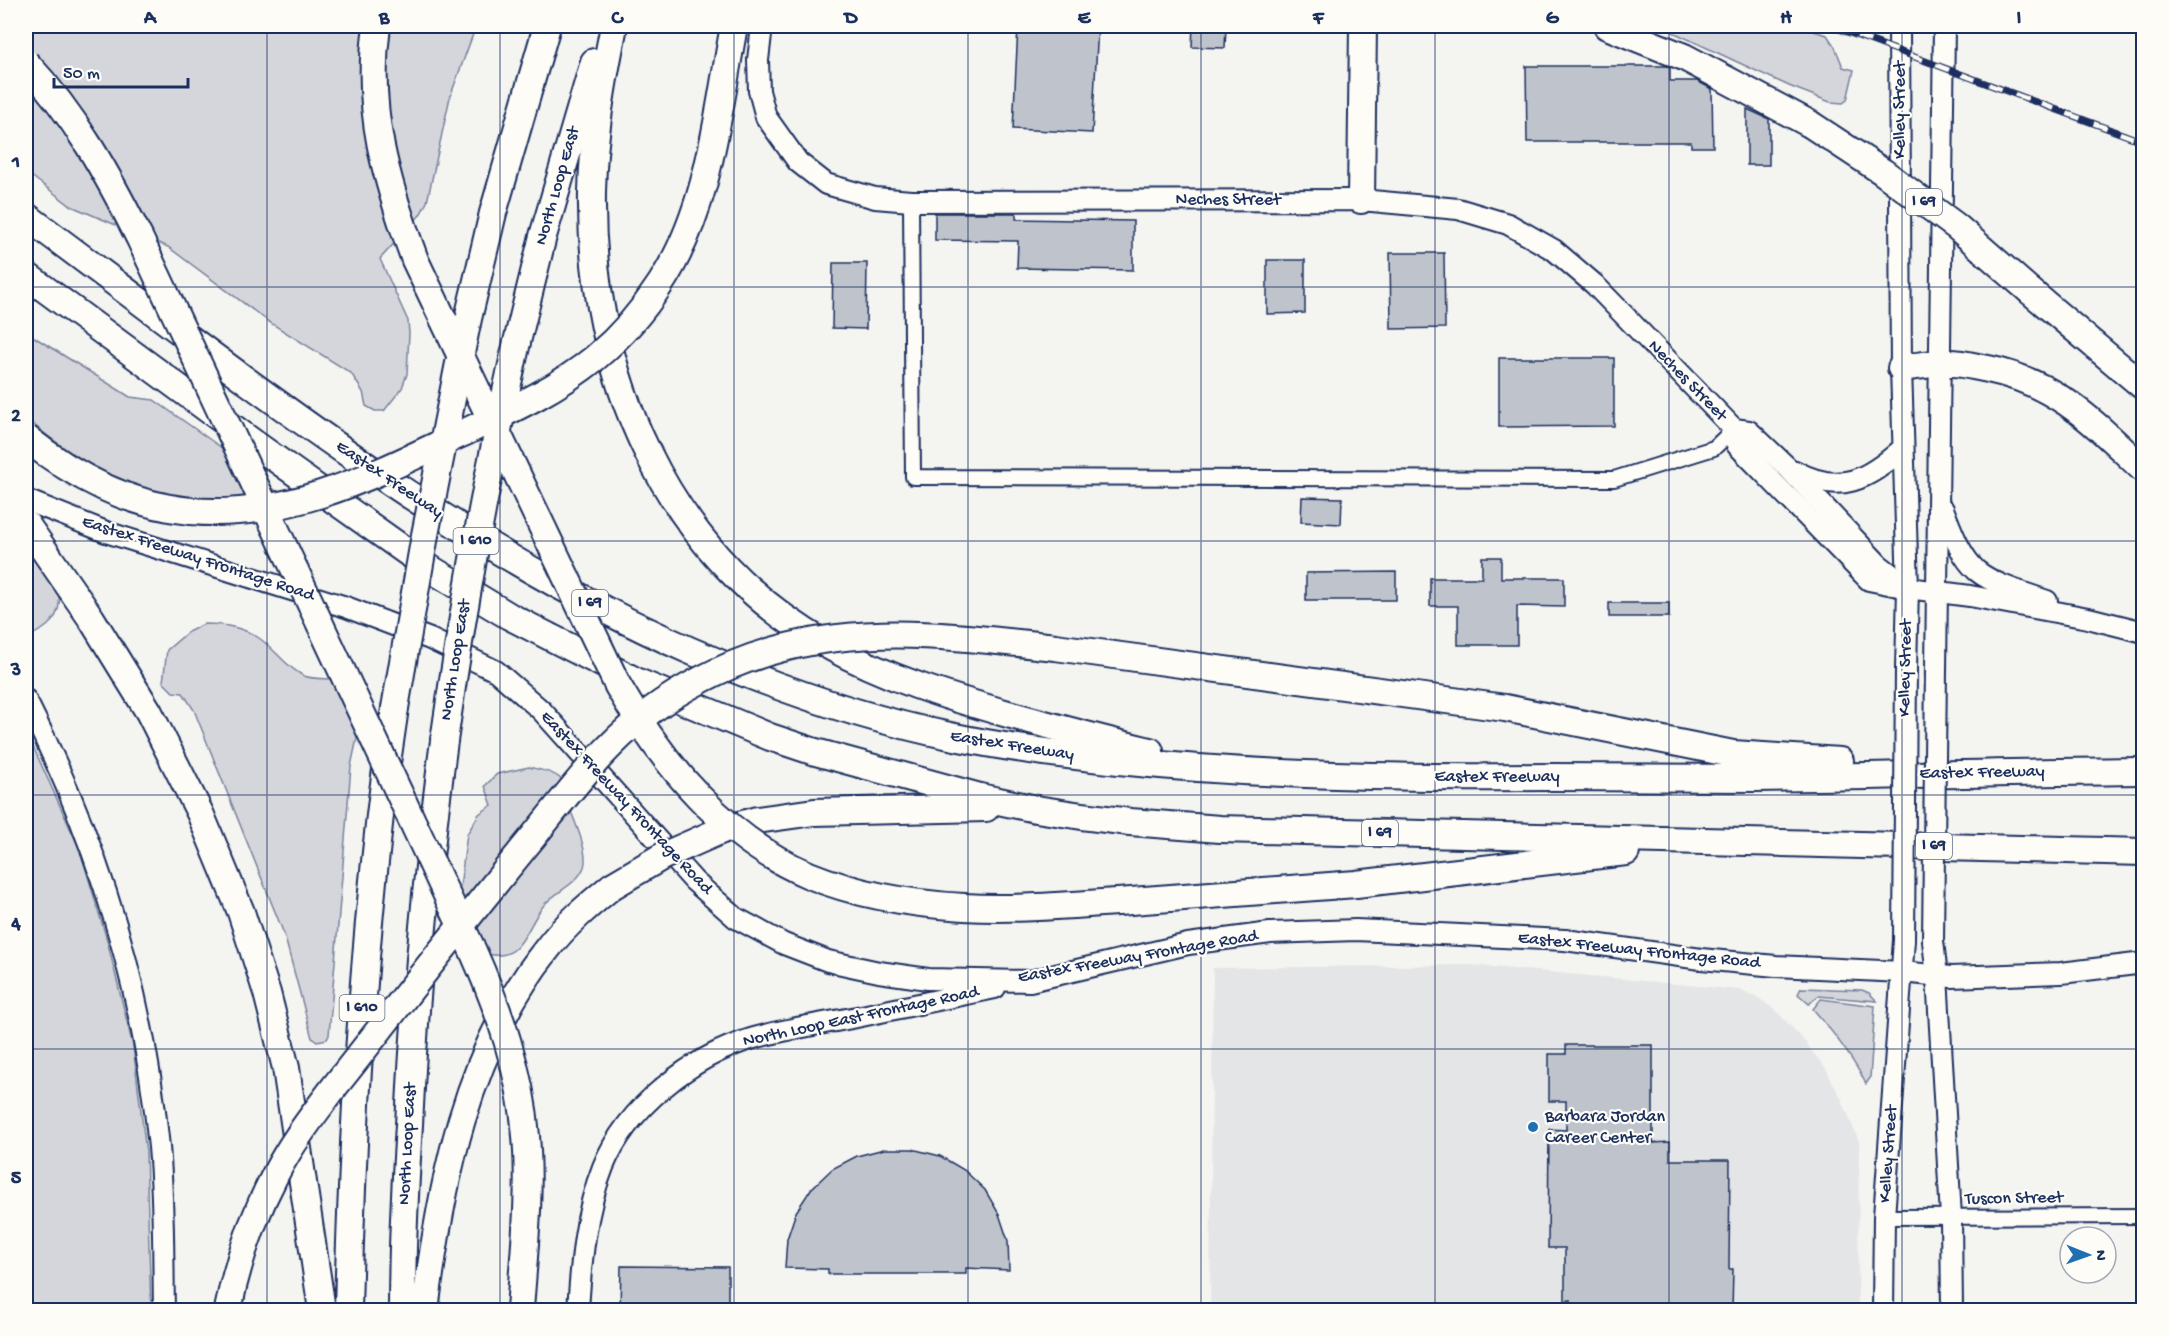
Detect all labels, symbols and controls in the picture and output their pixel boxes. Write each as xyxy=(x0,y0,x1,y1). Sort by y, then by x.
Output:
text: A xyxy=(143,8,158,31)
text: B xyxy=(378,8,390,31)
text: C xyxy=(611,8,625,31)
text: D xyxy=(842,8,858,31)
text: E xyxy=(1078,8,1092,31)
text: F xyxy=(1312,8,1325,31)
text: G xyxy=(1546,8,1560,31)
text: H xyxy=(1780,8,1792,31)
text: I xyxy=(2017,8,2022,31)
scale bar xyxy=(54,51,188,89)
street label: Kelley Street xyxy=(1890,60,1911,159)
text: 50 m xyxy=(63,64,100,85)
street label: North Loop East xyxy=(531,123,585,248)
text: 1 xyxy=(11,152,20,175)
road number: I 69 xyxy=(1906,189,1942,215)
street label: Neches Street xyxy=(1175,190,1282,211)
street label: Neches Street xyxy=(1643,336,1732,427)
text: 2 xyxy=(11,406,21,429)
street label: Eastex Freeway xyxy=(331,436,447,524)
street label: Eastex Freeway Frontage Road xyxy=(79,511,318,607)
road number: I 610 xyxy=(454,528,498,554)
road number: I 69 xyxy=(572,590,608,616)
street label: North Loop East xyxy=(436,596,476,722)
street label: Kelley Street xyxy=(1895,617,1917,717)
text: 3 xyxy=(10,660,21,683)
street label: Eastex Freeway Frontage Road xyxy=(535,707,718,900)
street label: Eastex Freeway xyxy=(949,726,1076,766)
street label: Eastex Freeway xyxy=(1919,761,2045,785)
street label: Eastex Freeway xyxy=(1434,767,1560,788)
road number: I 69 xyxy=(1362,820,1398,846)
road number: I 69 xyxy=(1916,833,1952,859)
text: 4 xyxy=(10,914,21,937)
street label: Eastex Freeway Frontage Road xyxy=(1016,925,1261,988)
street label: Eastex Freeway Frontage Road xyxy=(1517,928,1763,974)
street label: North Loop East Frontage Road xyxy=(741,981,982,1052)
road number: I 610 xyxy=(340,995,385,1021)
street label: North Loop East xyxy=(394,1081,422,1206)
street label: Kelley Street xyxy=(1875,1103,1903,1203)
place label: Barbara Jordan Career Center xyxy=(1544,1107,1665,1149)
marker: Barbara Jordan Career Center xyxy=(1526,1120,1540,1134)
text: 5 xyxy=(11,1168,22,1191)
street label: Tuscon Street xyxy=(1964,1188,2065,1210)
north arrow xyxy=(2058,1225,2118,1285)
text: N xyxy=(2090,1250,2109,1261)

